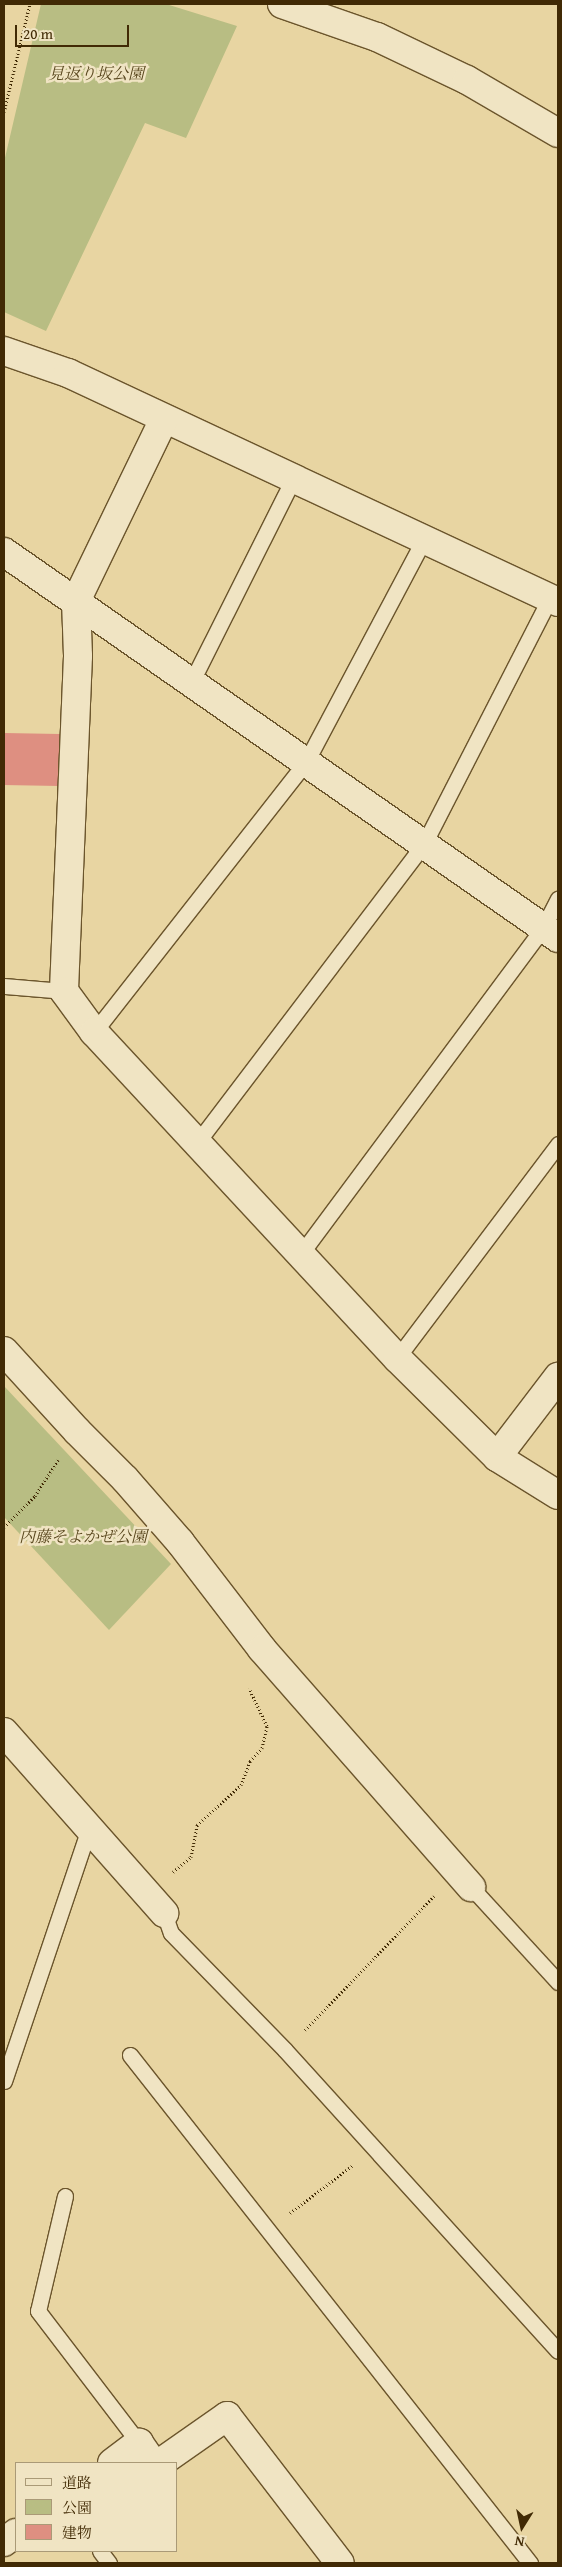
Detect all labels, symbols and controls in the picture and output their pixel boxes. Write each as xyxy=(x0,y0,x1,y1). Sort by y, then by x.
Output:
scale bar xyxy=(18,15,131,47)
text: 20 m xyxy=(23,23,53,44)
park label: 見返り坂公園 xyxy=(48,63,144,83)
park label: 内藤そよかぜ公園 xyxy=(19,1526,147,1546)
legend xyxy=(15,2462,178,2552)
text: 道路 xyxy=(62,2472,92,2493)
text: 公園 xyxy=(62,2497,92,2518)
north arrow xyxy=(497,2502,547,2552)
text: 建物 xyxy=(62,2522,92,2543)
text: N xyxy=(513,2531,526,2552)

